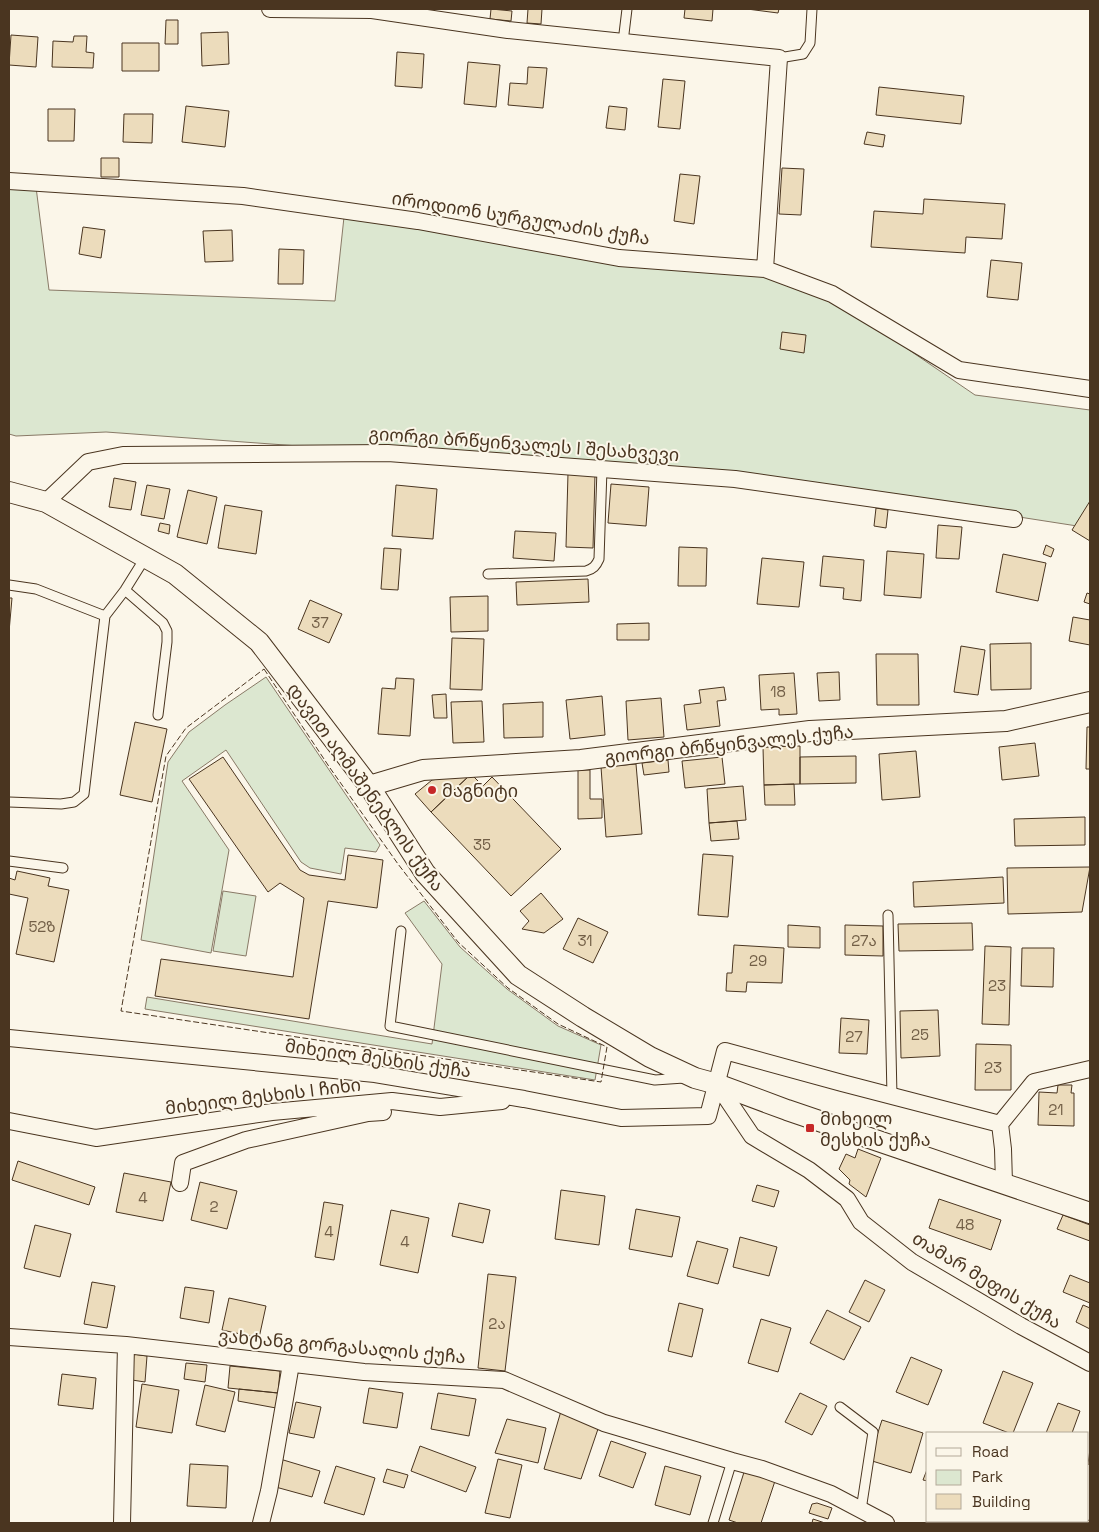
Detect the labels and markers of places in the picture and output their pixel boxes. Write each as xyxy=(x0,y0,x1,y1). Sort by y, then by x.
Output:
place label: მაგნიტი xyxy=(442,779,518,802)
marker: მაგნიტი xyxy=(426,784,438,796)
place label: მიხეილ მესხის ქუჩა xyxy=(820,1107,931,1151)
marker: მიხეილ მესხის ქუჩა xyxy=(804,1122,816,1134)

